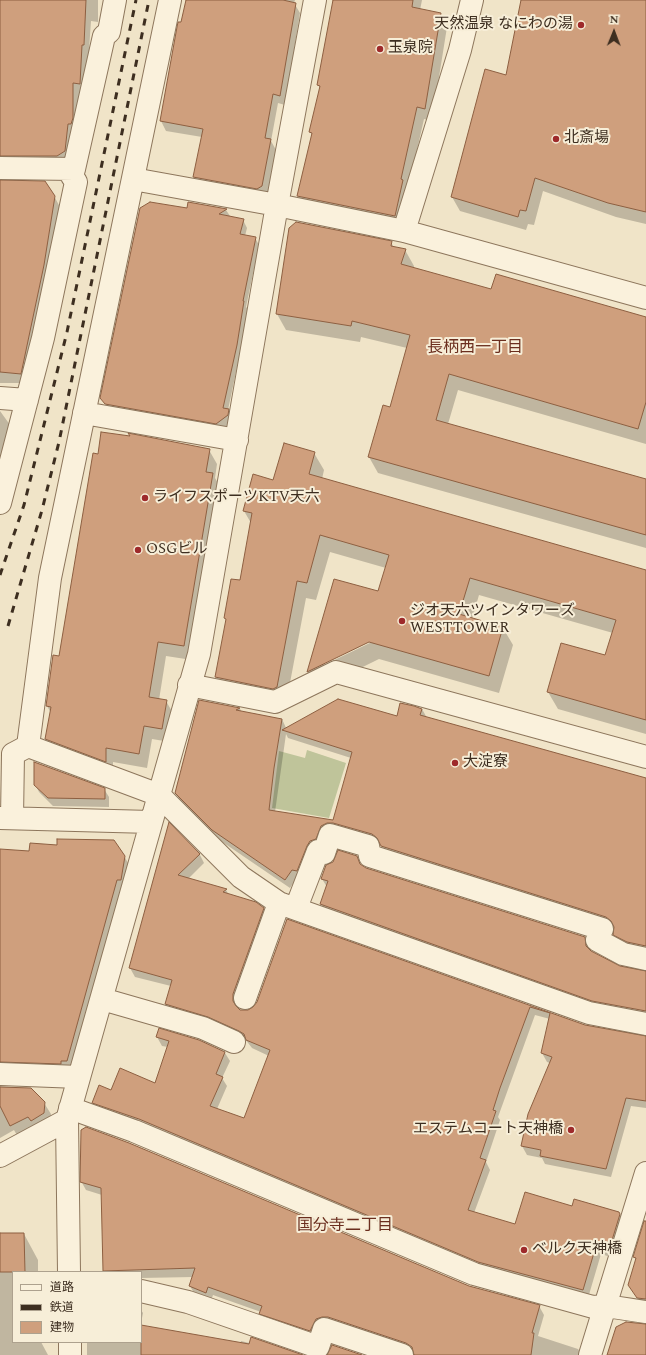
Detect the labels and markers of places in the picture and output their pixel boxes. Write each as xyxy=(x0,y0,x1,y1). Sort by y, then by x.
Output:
place label: 天然温泉 なにわの湯 xyxy=(434,16,573,34)
marker: 天然温泉 なにわの湯 xyxy=(576,20,586,30)
place label: 玉泉院 xyxy=(388,40,433,58)
marker: 玉泉院 xyxy=(375,44,385,54)
place label: 北斎場 xyxy=(564,130,609,148)
marker: 北斎場 xyxy=(551,134,561,144)
place label: ライフスポーツKTV天六 xyxy=(153,489,320,507)
marker: ライフスポーツKTV天六 xyxy=(140,493,150,503)
place label: OSGビル xyxy=(146,541,208,559)
marker: OSGビル xyxy=(133,545,143,555)
place label: ジオ天六ツインタワーズ WESTTOWER xyxy=(410,603,575,638)
marker: ジオ天六ツインタワーズ WESTTOWER xyxy=(397,616,407,626)
place label: 大淀寮 xyxy=(463,754,508,772)
marker: 大淀寮 xyxy=(450,758,460,768)
place label: エステムコート天神橋 xyxy=(413,1121,563,1139)
marker: エステムコート天神橋 xyxy=(566,1125,576,1135)
place label: ベルク天神橋 xyxy=(532,1241,622,1259)
marker: ベルク天神橋 xyxy=(519,1245,529,1255)

